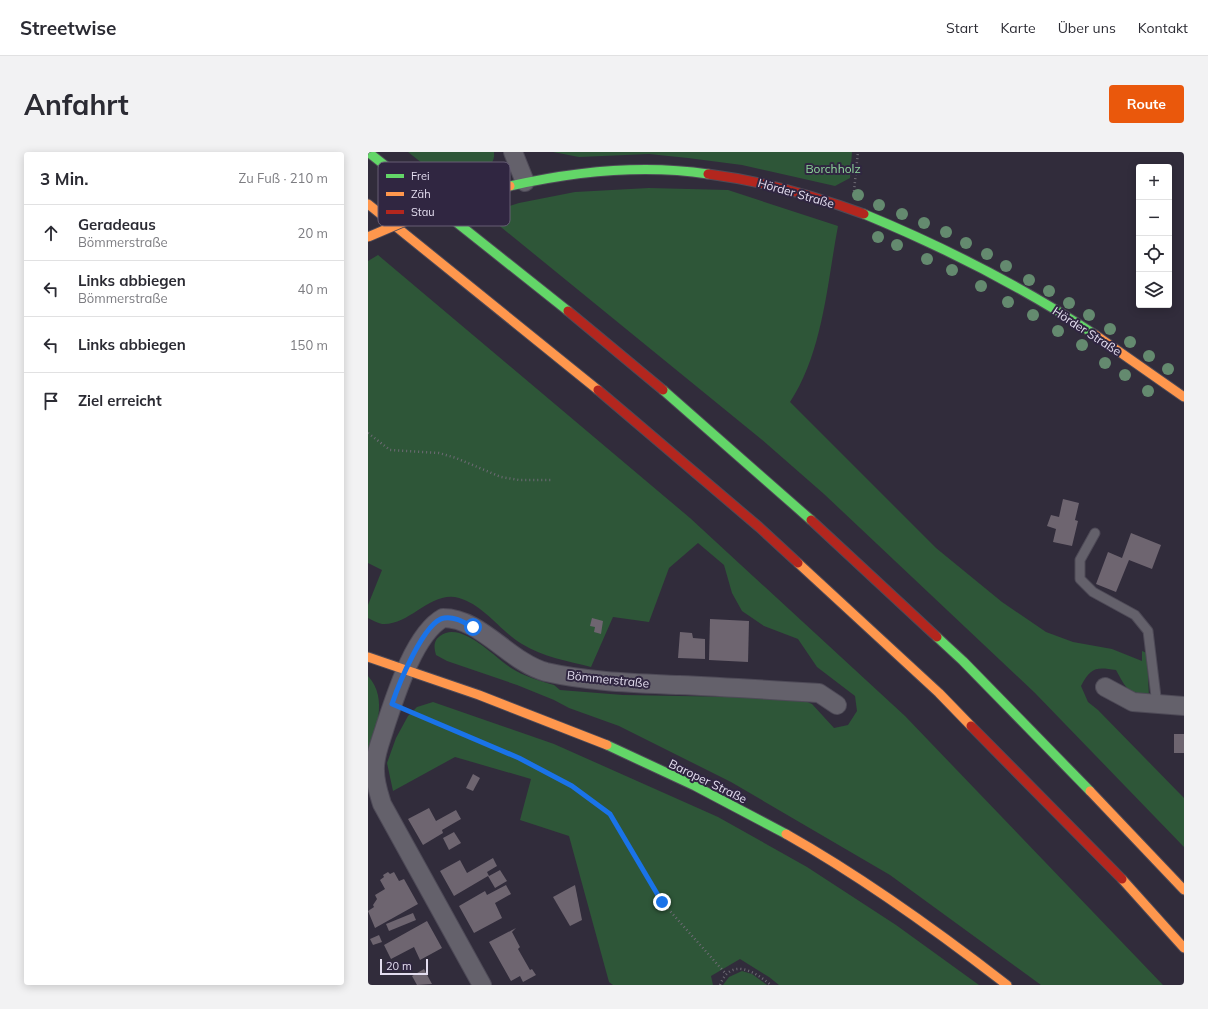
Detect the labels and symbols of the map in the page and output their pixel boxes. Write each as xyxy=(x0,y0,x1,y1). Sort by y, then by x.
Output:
park label: Borchholz xyxy=(805,161,861,176)
legend xyxy=(378,162,510,226)
text: Frei xyxy=(411,169,430,183)
street label: Hörder Straße xyxy=(756,175,836,211)
text: Zäh xyxy=(411,187,431,201)
text: Stau xyxy=(411,205,435,219)
street label: Hörder Straße xyxy=(1050,303,1124,359)
route start xyxy=(464,618,482,636)
street label: Bömmerstraße xyxy=(566,667,650,691)
street label: Baroper Straße xyxy=(667,756,749,806)
route end xyxy=(653,893,671,911)
scale bar xyxy=(380,957,428,976)

